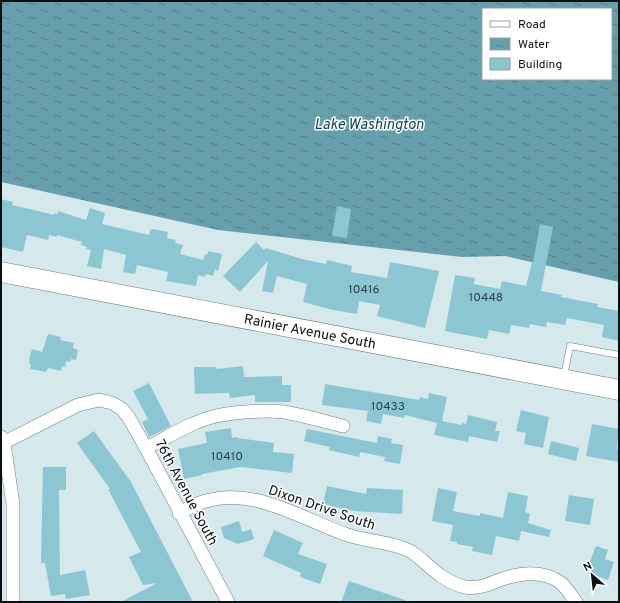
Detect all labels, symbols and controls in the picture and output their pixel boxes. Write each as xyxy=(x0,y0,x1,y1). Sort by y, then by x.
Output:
legend xyxy=(482,8,612,80)
text: Road xyxy=(518,17,546,33)
text: Water xyxy=(518,37,550,53)
text: Building xyxy=(518,57,562,73)
water label: Lake Washington xyxy=(314,116,424,135)
house number: 10416 xyxy=(348,282,380,298)
house number: 10448 xyxy=(469,290,503,306)
street label: Rainier Avenue South xyxy=(242,311,377,354)
house number: 10433 xyxy=(371,399,405,415)
street label: 76th Avenue South xyxy=(151,437,221,549)
house number: 10410 xyxy=(211,449,243,465)
street label: Dixon Drive South xyxy=(266,482,377,535)
north arrow xyxy=(572,555,612,595)
text: N xyxy=(581,559,595,575)

